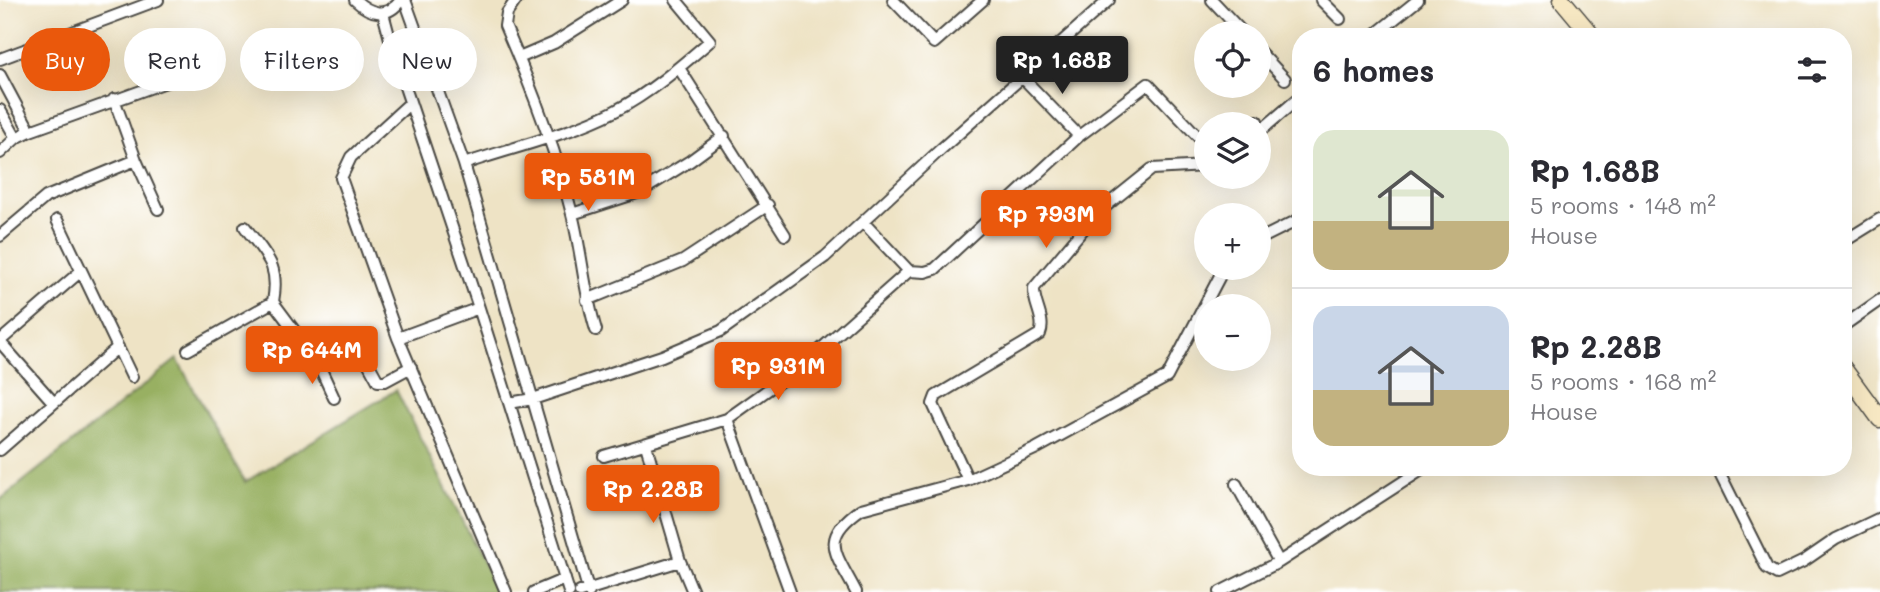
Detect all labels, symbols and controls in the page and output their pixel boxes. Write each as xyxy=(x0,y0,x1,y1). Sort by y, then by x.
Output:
map controls xyxy=(1194,21,1271,371)
button: locate xyxy=(1194,21,1271,98)
chip: Buy xyxy=(21,28,110,91)
chip: Rent xyxy=(124,28,226,91)
chip: Filters xyxy=(240,28,364,91)
chip: New xyxy=(378,28,477,91)
pin: Rp 1.68B xyxy=(990,36,1134,96)
text: Rp 1.68B xyxy=(1012,44,1112,74)
text: 6 homes xyxy=(1313,50,1434,90)
icon: filters xyxy=(1793,51,1831,89)
button: layers xyxy=(1194,112,1271,189)
text: Rp 1.68B xyxy=(1530,150,1660,190)
pin: Rp 581M xyxy=(523,154,653,213)
icon: home xyxy=(1369,158,1453,242)
text: Rp 581M xyxy=(540,161,636,191)
pin: Rp 793M xyxy=(981,190,1111,250)
text: 5 rooms · 148 m² xyxy=(1530,190,1716,220)
text: Rp 793M xyxy=(997,198,1095,228)
button: + xyxy=(1194,203,1271,280)
text: House xyxy=(1530,220,1598,250)
button: − xyxy=(1194,294,1271,371)
pin: Rp 644M xyxy=(247,326,377,386)
text: Rp 2.28B xyxy=(1530,326,1662,366)
text: Rp 644M xyxy=(262,334,362,364)
icon: home xyxy=(1369,334,1453,418)
pin: Rp 931M xyxy=(713,342,843,402)
text: Rp 931M xyxy=(730,350,826,380)
text: 5 rooms · 168 m² xyxy=(1530,366,1716,396)
text: House xyxy=(1530,396,1598,426)
pin: Rp 2.28B xyxy=(581,466,725,525)
text: Rp 2.28B xyxy=(602,473,704,503)

